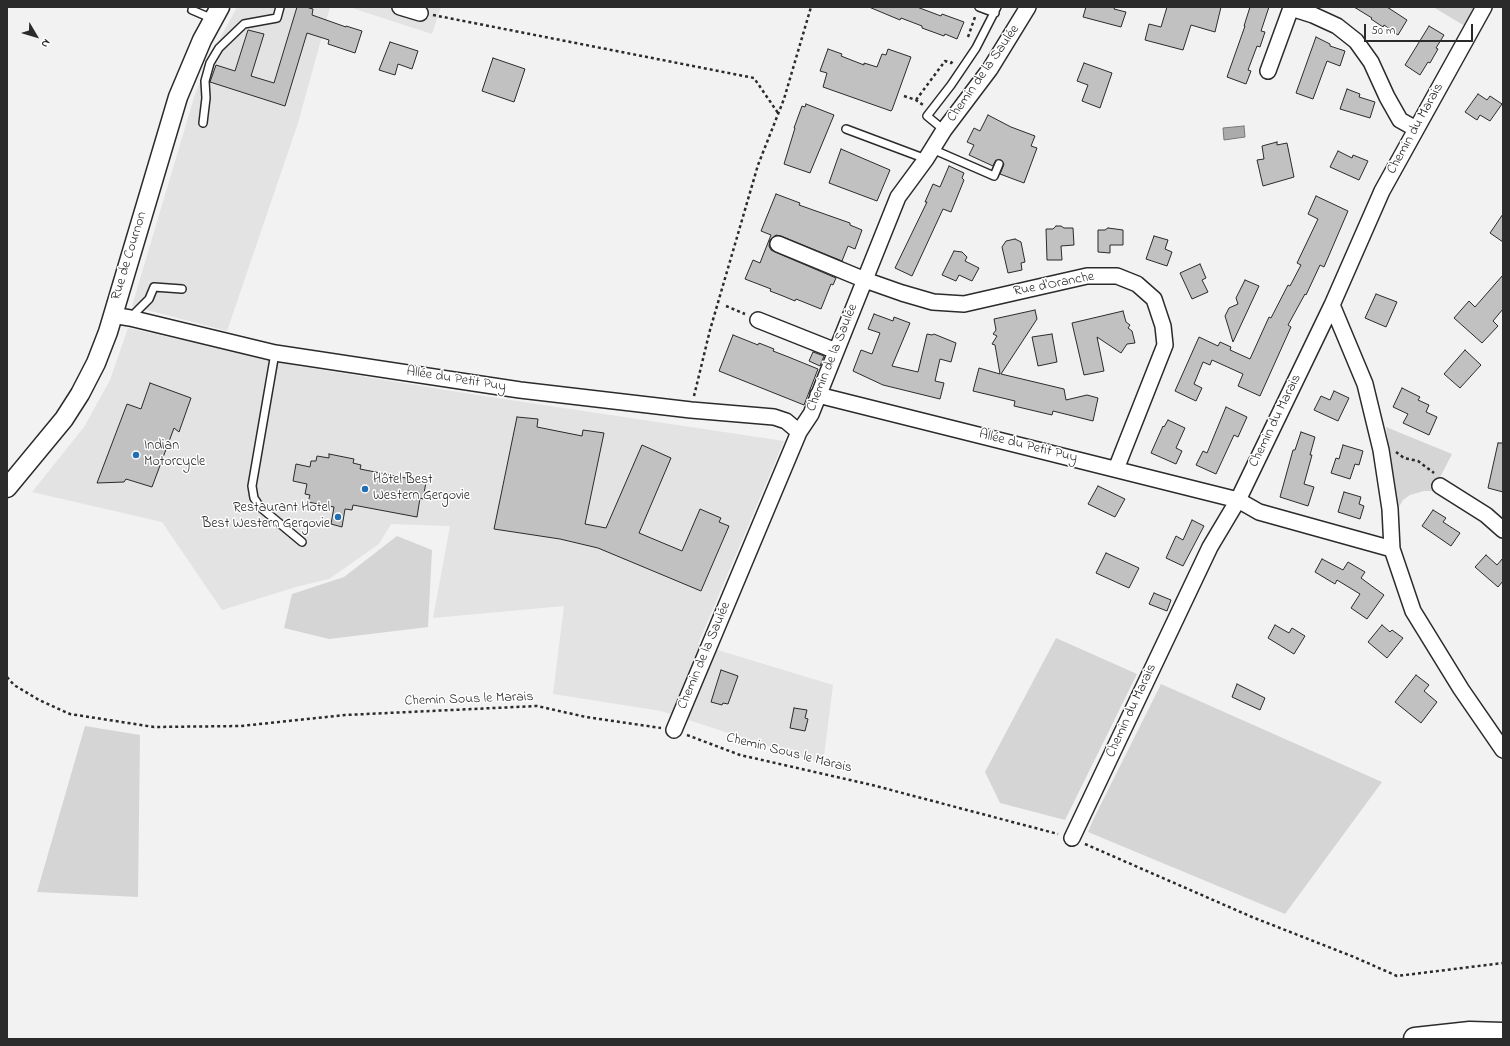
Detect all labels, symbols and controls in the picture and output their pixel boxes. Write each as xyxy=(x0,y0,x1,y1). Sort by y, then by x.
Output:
north arrow xyxy=(16,16,56,56)
scale bar xyxy=(1366,16,1475,42)
street label: Chemin de la Saulée xyxy=(944,22,1024,126)
text: 50 m xyxy=(1371,22,1395,40)
text: N xyxy=(37,36,54,51)
street label: Chemin du Marais xyxy=(1384,81,1448,177)
street label: Rue de Cournon xyxy=(109,210,151,302)
street label: Rue d'Oranche xyxy=(1012,269,1096,301)
street label: Chemin de la Saulée xyxy=(804,302,862,414)
street label: Allée du Petit Puy xyxy=(405,364,507,396)
street label: Chemin du Marais xyxy=(1246,372,1306,470)
street label: Allée du Petit Puy xyxy=(977,427,1079,467)
place label: Indian Motorcycle xyxy=(144,439,205,472)
marker: Indian Motorcycle xyxy=(131,450,141,460)
place label: Hôtel Best Western Gergovie xyxy=(373,473,470,506)
marker: Hôtel Best Western Gergovie xyxy=(360,484,370,494)
place label: Restaurant Hotel Best Western Gergovie xyxy=(202,501,330,534)
marker: Restaurant Hotel Best Western Gergovie xyxy=(333,512,343,522)
street label: Chemin de la Saulée xyxy=(675,600,735,712)
street label: Chemin du Marais xyxy=(1103,662,1161,760)
street label: Chemin Sous le Marais xyxy=(404,689,534,711)
street label: Chemin Sous le Marais xyxy=(724,730,854,778)

